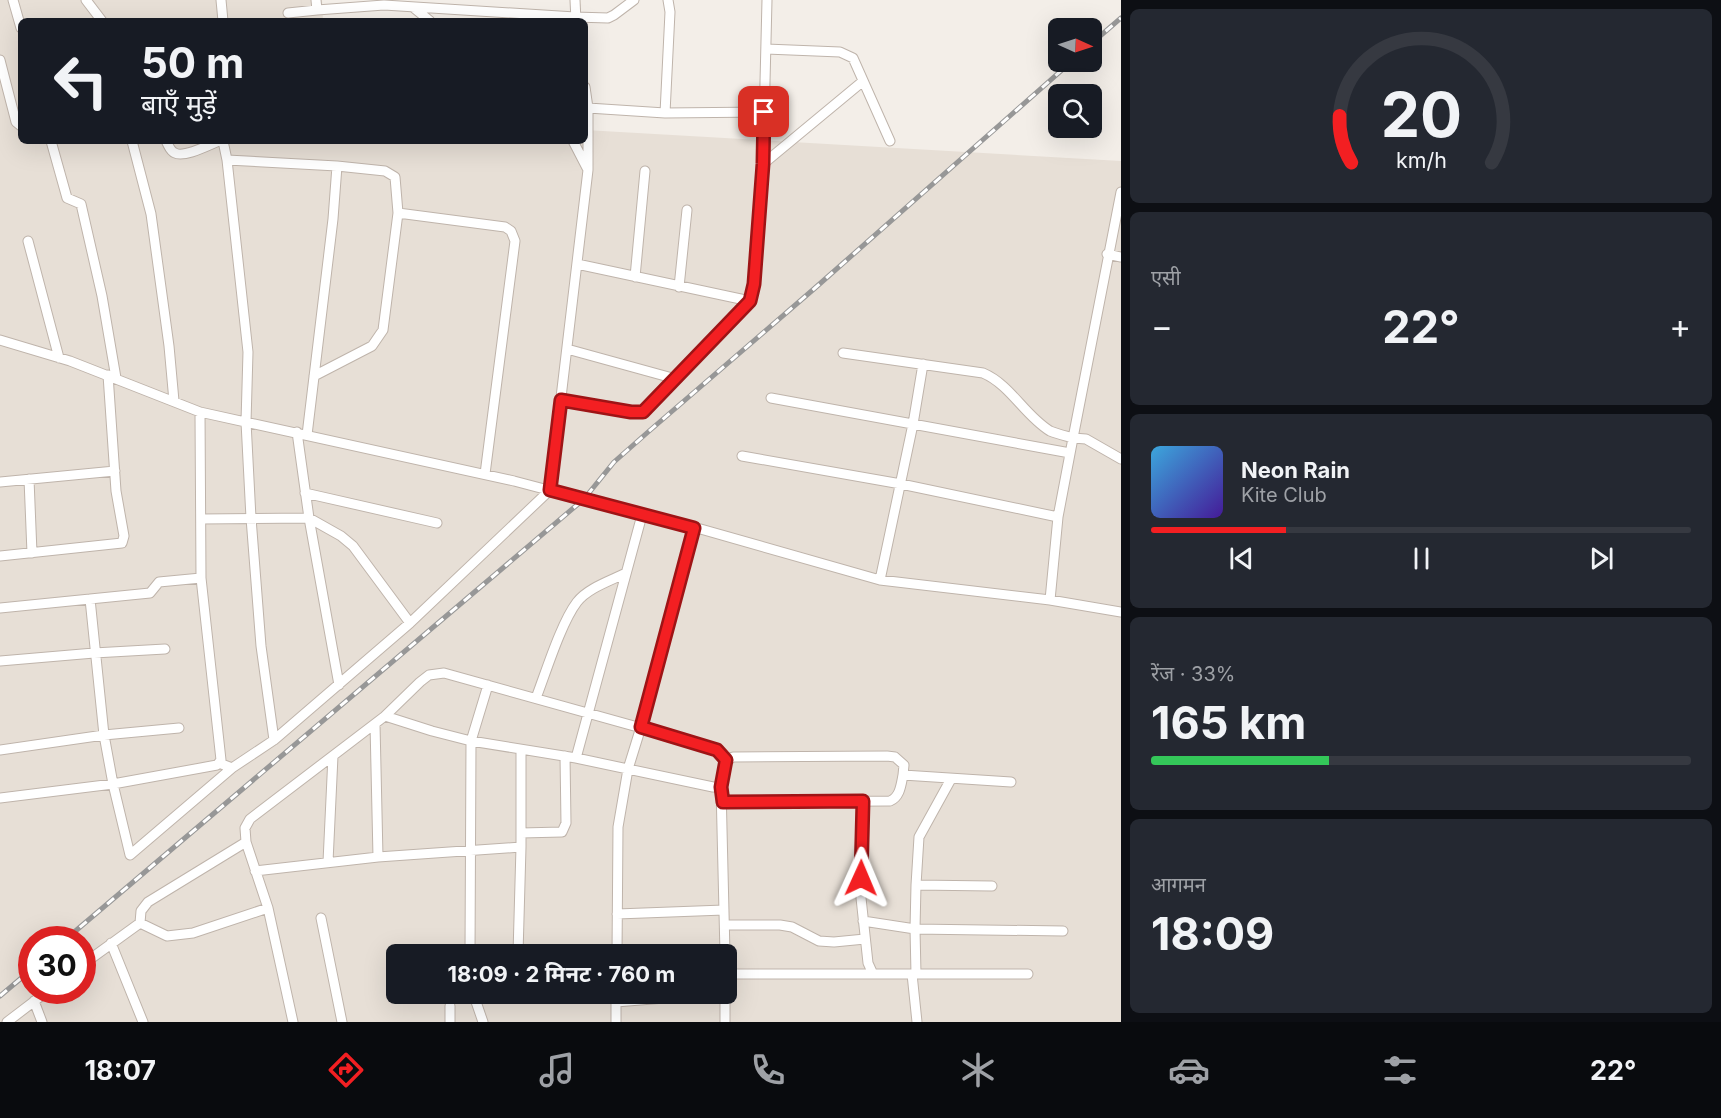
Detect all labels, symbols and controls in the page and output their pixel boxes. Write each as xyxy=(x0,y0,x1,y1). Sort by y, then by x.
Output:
north arrow xyxy=(1048,18,1102,72)
map controls xyxy=(1048,18,1102,138)
text: 50 m xyxy=(141,37,244,88)
icon: left xyxy=(42,42,120,120)
text: 20 xyxy=(1380,77,1462,152)
button: search xyxy=(1048,84,1102,138)
pin xyxy=(738,86,789,137)
text: बाएँ मुड़ें xyxy=(141,88,217,121)
icon: arrive xyxy=(747,95,780,128)
text: km/h xyxy=(1396,147,1446,173)
text: एसी xyxy=(1151,266,1181,290)
text: 22° xyxy=(1382,299,1460,354)
text: − xyxy=(1151,306,1173,346)
text: + xyxy=(1669,306,1691,346)
text: Neon Rain xyxy=(1241,457,1350,483)
text: Kite Club xyxy=(1241,483,1327,507)
icon: previous xyxy=(1225,542,1258,575)
icon: pause xyxy=(1405,542,1438,575)
icon: next xyxy=(1585,542,1618,575)
text: रेंज · 33% xyxy=(1151,662,1235,686)
text: 165 km xyxy=(1151,695,1306,750)
position arrow xyxy=(829,846,893,910)
text: आगमन xyxy=(1151,873,1206,897)
text: 18:09 xyxy=(1151,906,1274,961)
speed limit sign: 30 xyxy=(18,926,96,1004)
text: 18:09 · 2 मिनट · 760 m xyxy=(448,961,675,987)
icon: directions xyxy=(325,1049,367,1091)
icon: music xyxy=(536,1049,578,1091)
icon: phone xyxy=(747,1049,789,1091)
icon: climate xyxy=(957,1049,999,1091)
icon: car xyxy=(1168,1049,1210,1091)
icon: filters xyxy=(1379,1049,1421,1091)
text: 18:07 xyxy=(84,1054,156,1087)
text: 22° xyxy=(1590,1054,1636,1087)

